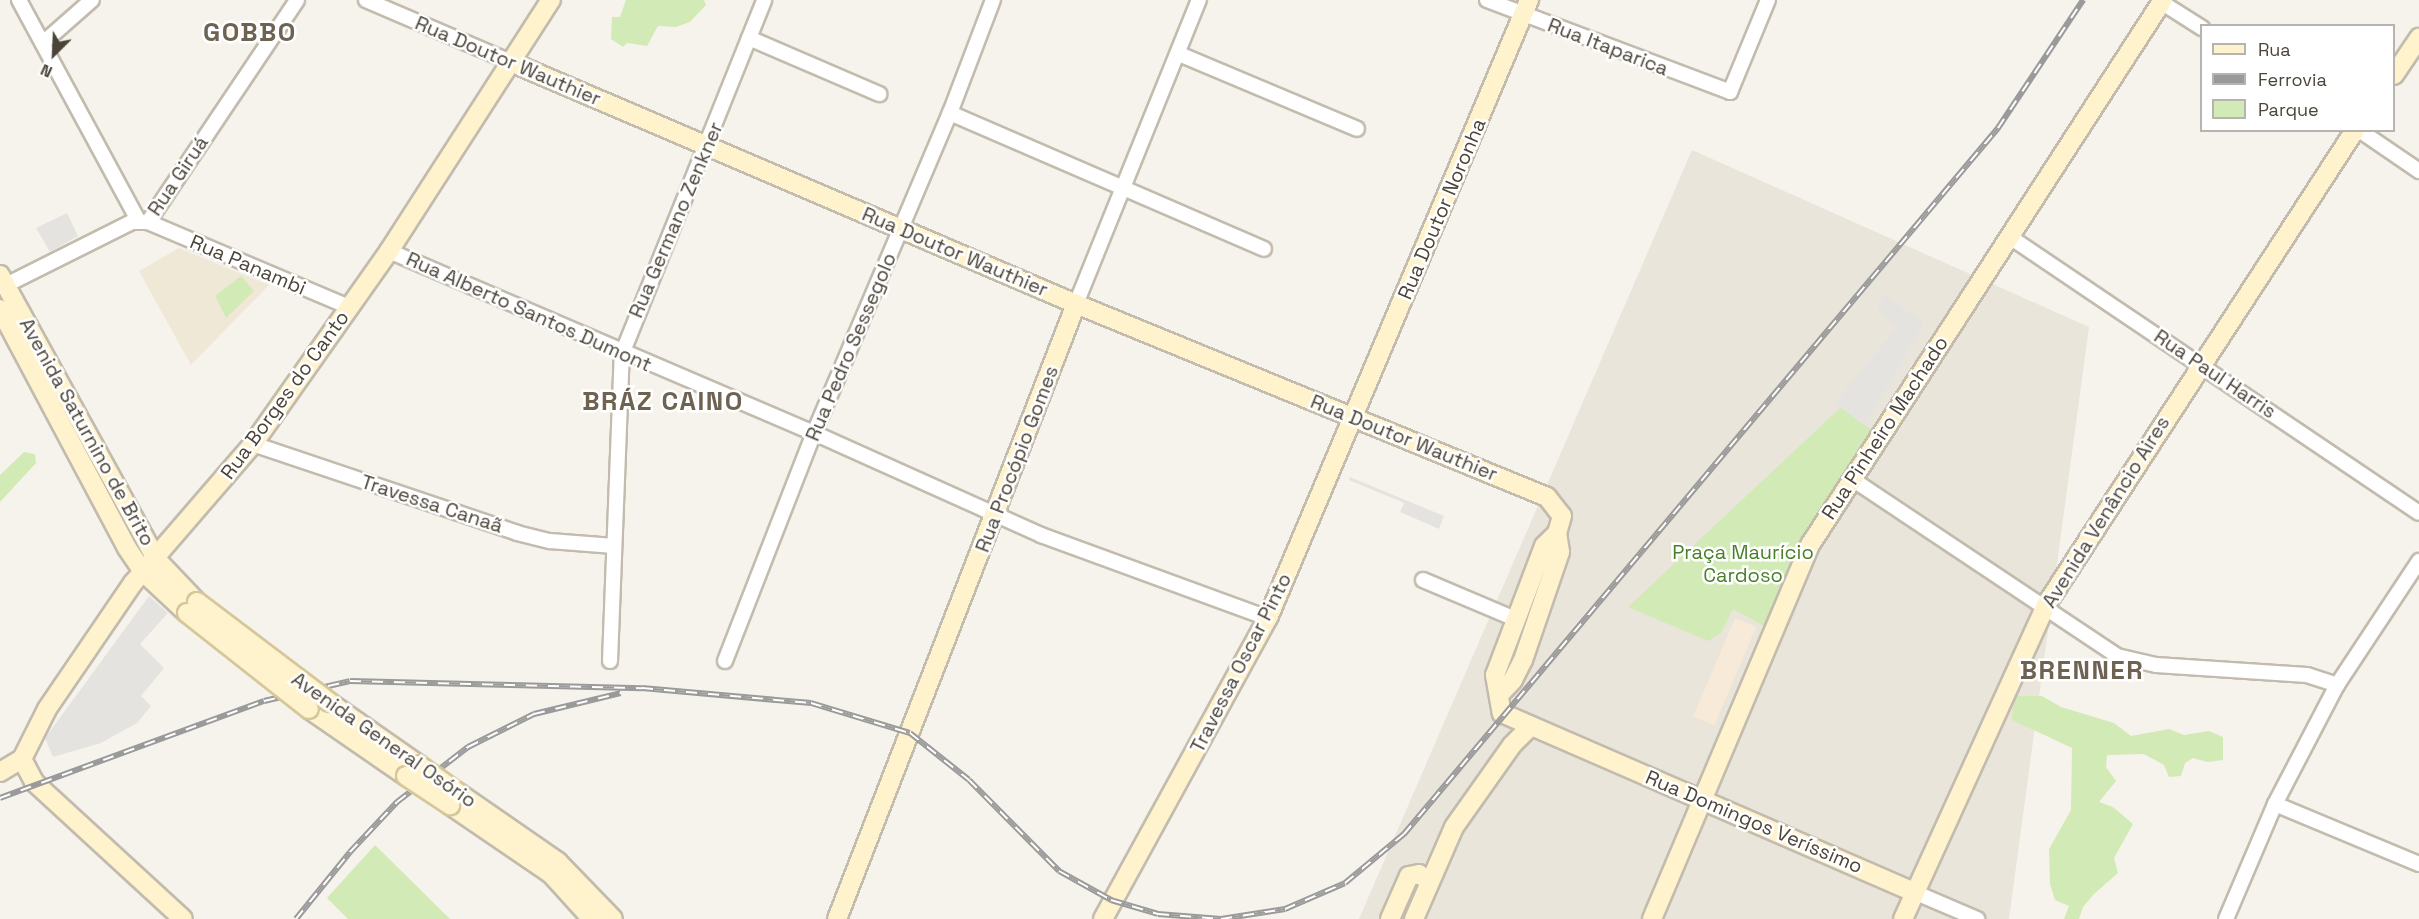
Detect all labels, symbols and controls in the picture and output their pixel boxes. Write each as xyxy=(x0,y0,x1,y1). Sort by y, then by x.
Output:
street label: Rua Doutor Wauthier xyxy=(411,11,605,111)
street label: Rua Itaparica xyxy=(1544,13,1672,81)
district label: GOBBO xyxy=(203,17,297,49)
north arrow xyxy=(24,24,84,84)
legend xyxy=(2200,24,2395,132)
text: Rua xyxy=(2258,38,2291,61)
text: N xyxy=(37,59,56,83)
text: Ferrovia xyxy=(2258,68,2327,91)
text: Parque xyxy=(2258,98,2319,121)
street label: Rua Doutor Noronha xyxy=(1393,115,1491,303)
street label: Rua Germano Zenkner xyxy=(624,119,728,321)
street label: Rua Giruá xyxy=(143,132,213,220)
street label: Rua Doutor Wauthier xyxy=(858,202,1052,302)
street label: Rua Panambi xyxy=(186,230,310,300)
street label: Rua Alberto Santos Dumont xyxy=(402,247,656,377)
street label: Rua Pedro Sessegolo xyxy=(800,249,902,445)
street label: Rua Borges do Canto xyxy=(216,306,354,484)
street label: Avenida Saturnino de Brito xyxy=(14,314,160,550)
street label: Rua Paul Harris xyxy=(2149,324,2281,424)
street label: Rua Pinheiro Machado xyxy=(1817,332,1953,524)
street label: Rua Procópio Gomes xyxy=(970,362,1064,556)
district label: BRÁZ CAINO xyxy=(582,386,744,418)
street label: Rua Doutor Wauthier xyxy=(1307,389,1501,487)
street label: Avenida Venâncio Aires xyxy=(2037,411,2175,613)
street label: Travessa Canaã xyxy=(358,470,506,538)
park label: Praça Maurício Cardoso xyxy=(1672,540,1814,587)
street label: Travessa Oscar Pinto xyxy=(1185,569,1297,757)
district label: BRENNER xyxy=(2020,655,2144,687)
street label: Avenida General Osório xyxy=(287,667,481,813)
street label: Rua Domingos Veríssimo xyxy=(1642,765,1866,879)

